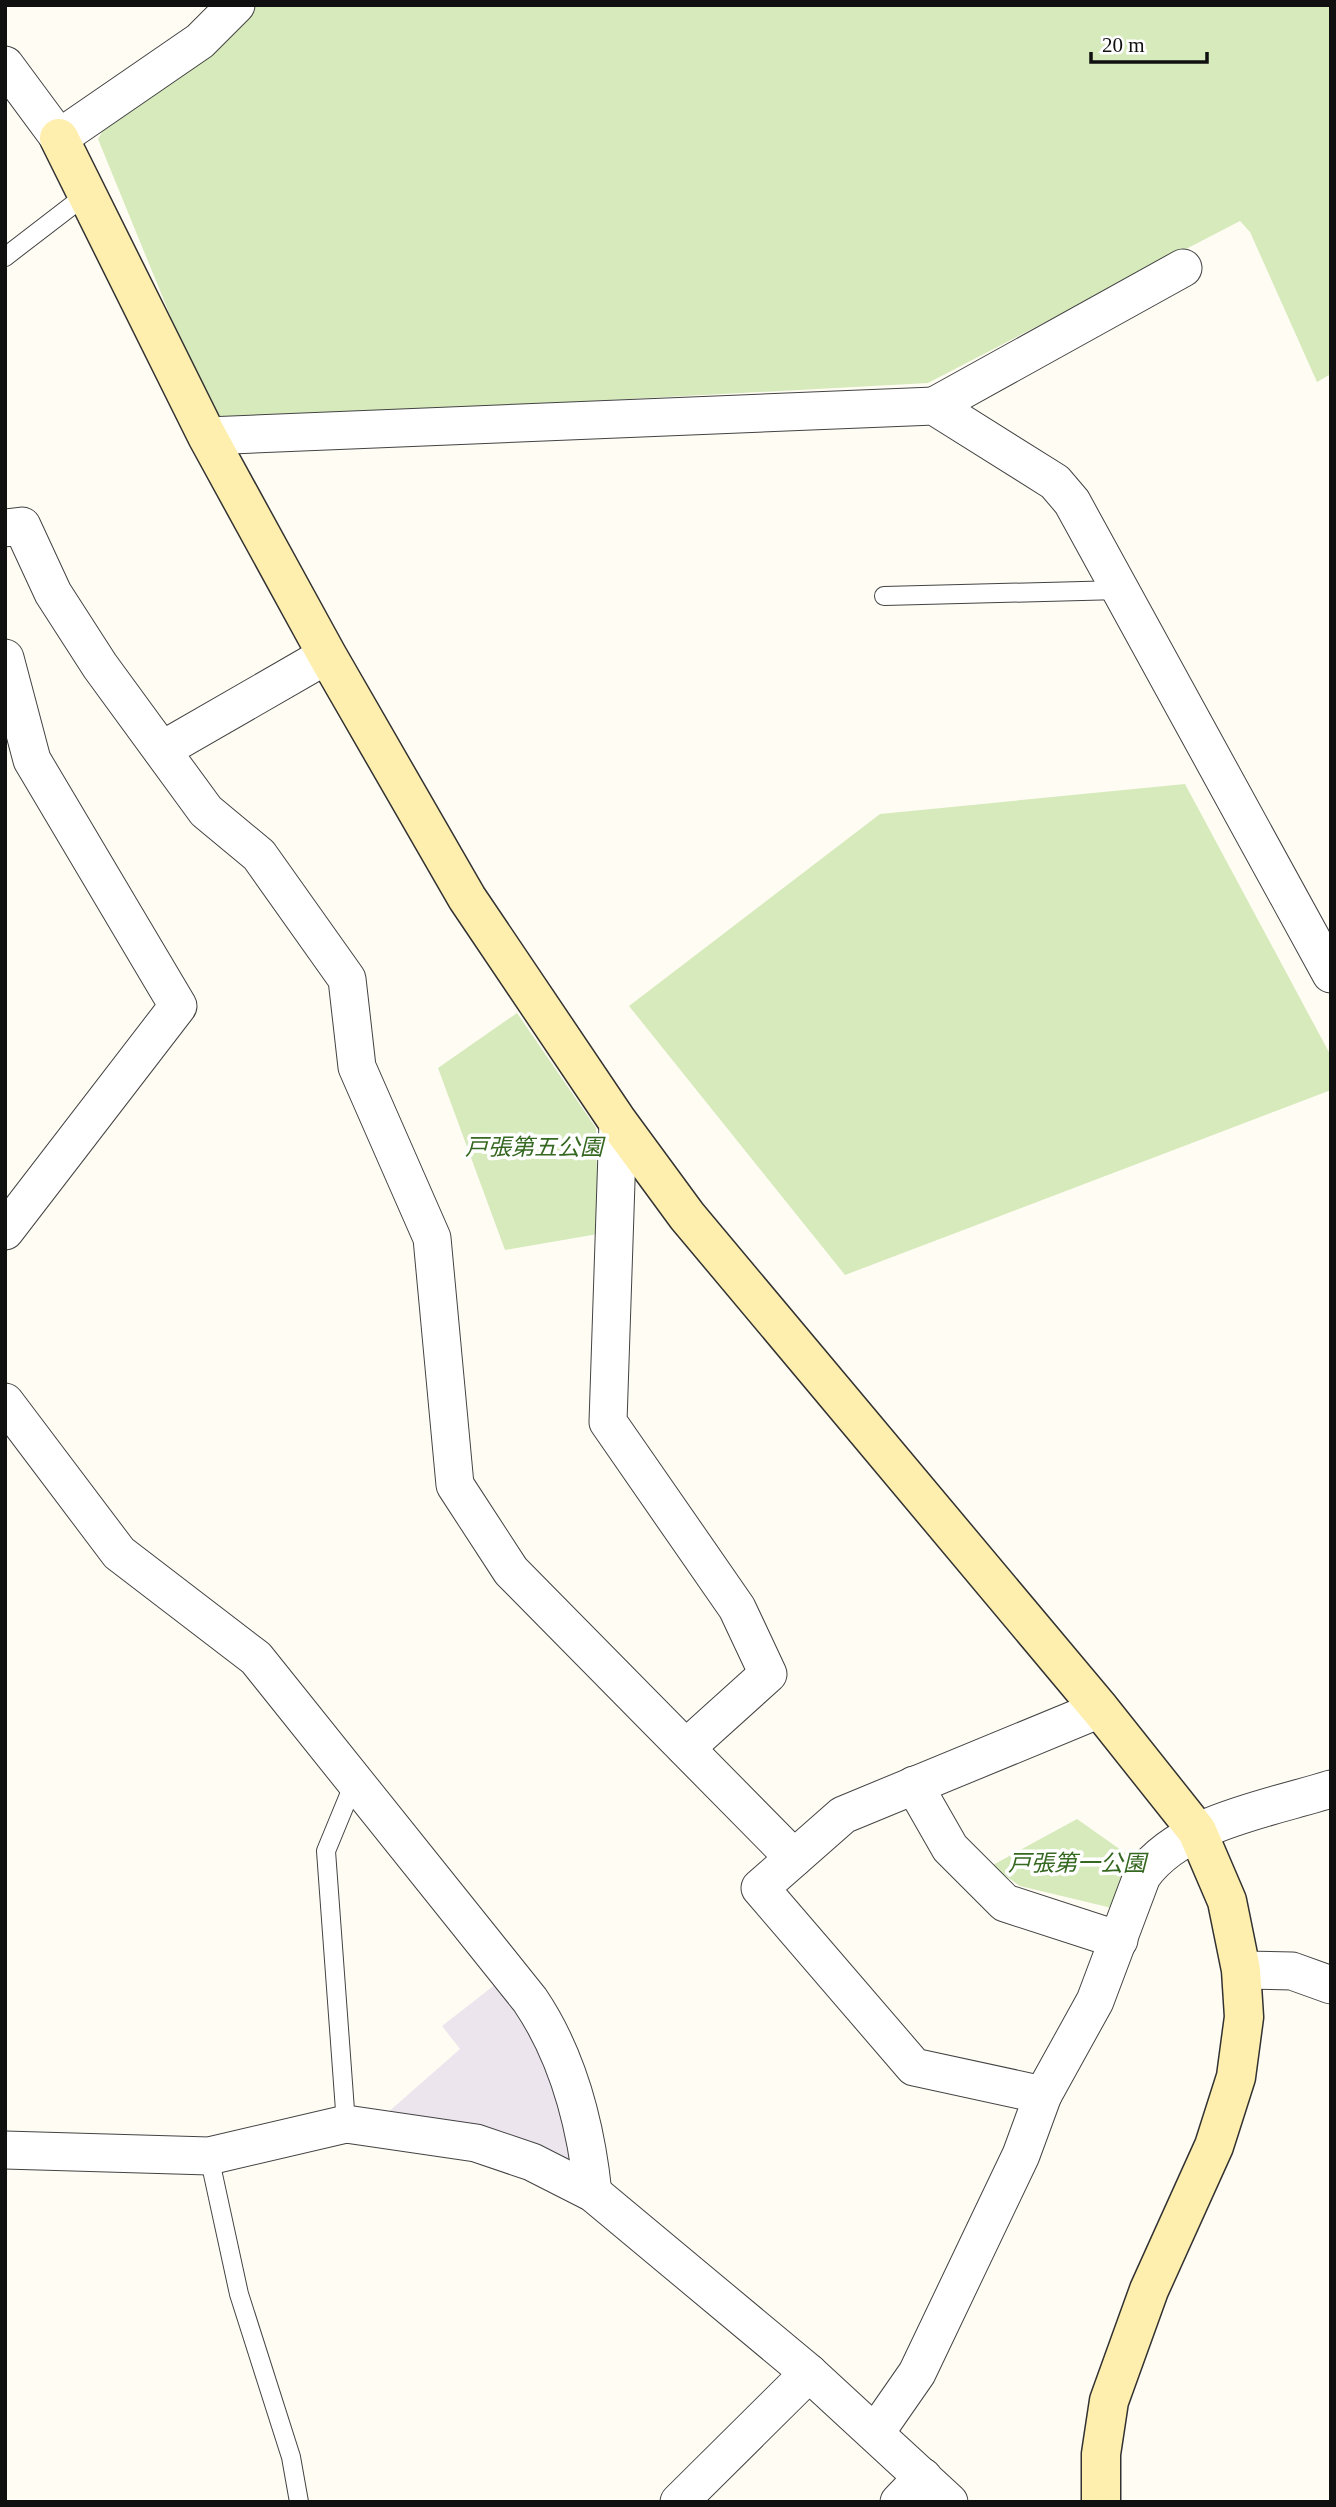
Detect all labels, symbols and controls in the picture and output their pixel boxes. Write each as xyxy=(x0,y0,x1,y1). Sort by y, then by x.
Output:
scale bar xyxy=(1091,21,1206,65)
text: 20 m xyxy=(1102,33,1145,57)
park label: 戸張第五公園 xyxy=(465,1135,606,1160)
park label: 戸張第一公園 xyxy=(1008,1851,1149,1876)

